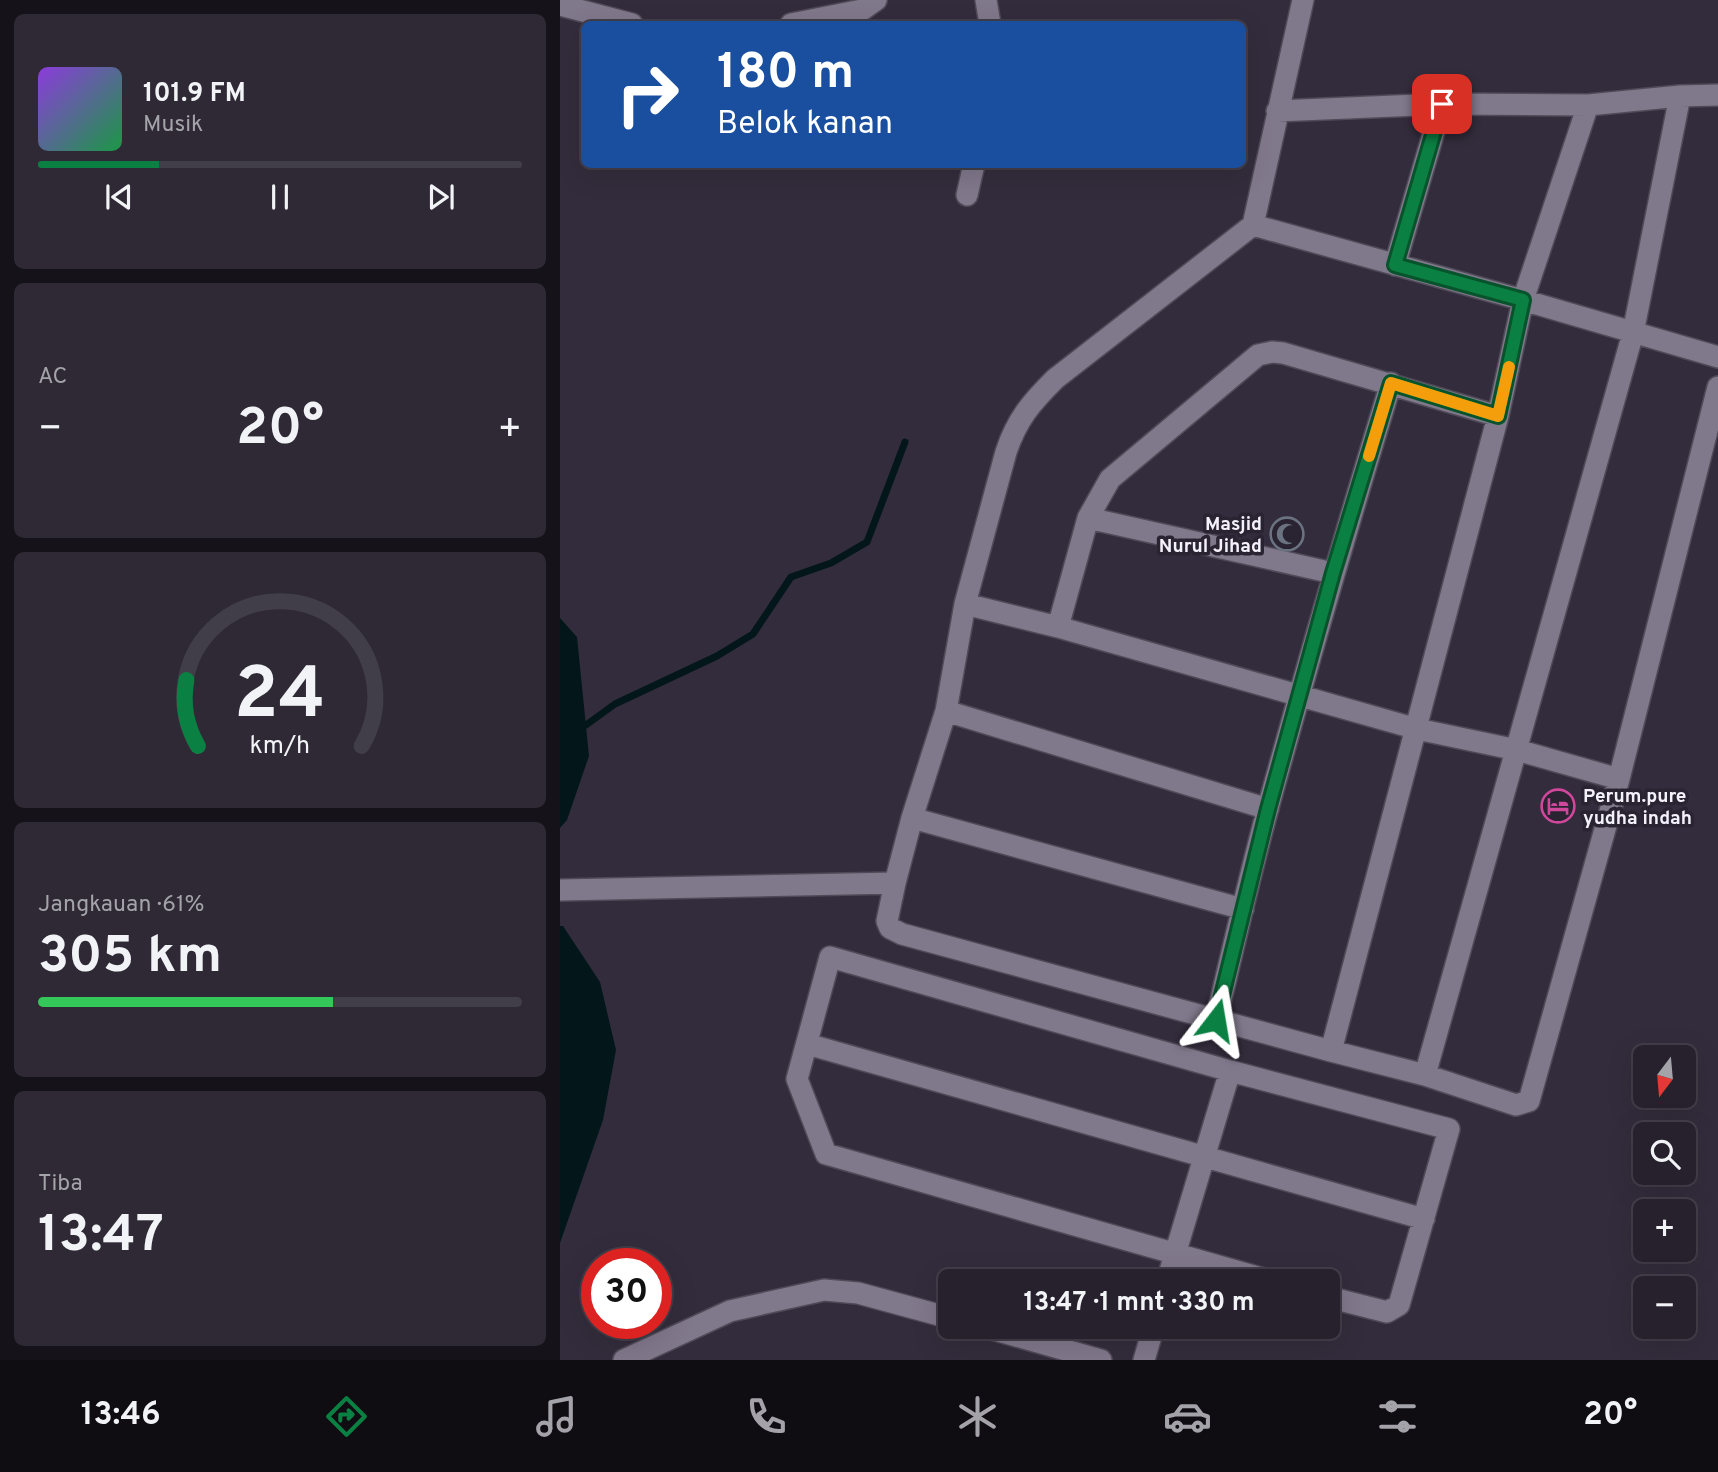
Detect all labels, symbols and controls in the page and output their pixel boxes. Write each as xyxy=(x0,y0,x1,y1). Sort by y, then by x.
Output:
text: 180 m xyxy=(717,44,854,106)
icon: right xyxy=(602,49,693,140)
pin xyxy=(1412,74,1472,134)
text: 101.9 FM xyxy=(143,78,246,111)
icon: arrive xyxy=(1423,85,1461,123)
text: Belok kanan xyxy=(717,105,893,145)
text: Musik xyxy=(143,111,203,140)
icon: previous xyxy=(100,178,138,216)
icon: pause xyxy=(261,178,299,216)
icon: next xyxy=(422,178,460,216)
text: AC xyxy=(38,363,67,392)
text: 20° xyxy=(236,397,324,463)
text: − xyxy=(38,406,63,455)
text: + xyxy=(497,406,522,455)
place label: Masjid Nurul Jihad xyxy=(1159,513,1262,559)
mosque icon: Masjid Nurul Jihad xyxy=(1268,515,1306,553)
text: 24 xyxy=(234,652,326,744)
text: km/h xyxy=(250,731,310,763)
place label: Perum.pure yudha indah xyxy=(1583,785,1692,831)
hotel icon: Perum.pure yudha indah xyxy=(1539,787,1577,825)
text: Jangkauan · 61% xyxy=(38,891,205,920)
text: 305 km xyxy=(38,925,222,991)
position arrow xyxy=(1179,983,1253,1057)
north arrow xyxy=(1633,1045,1696,1108)
map controls xyxy=(1633,1045,1696,1339)
button: search xyxy=(1633,1122,1696,1185)
text: Tiba xyxy=(38,1170,83,1199)
button: + xyxy=(1633,1199,1696,1262)
text: 13:47 xyxy=(38,1204,164,1270)
speed limit sign: 30 xyxy=(581,1248,672,1339)
button: − xyxy=(1633,1276,1696,1339)
text: 13:47 · 1 mnt · 330 m xyxy=(1023,1287,1255,1320)
icon: directions xyxy=(322,1392,371,1441)
icon: music xyxy=(532,1392,581,1441)
icon: phone xyxy=(742,1392,791,1441)
icon: climate xyxy=(953,1392,1002,1441)
icon: car xyxy=(1163,1392,1212,1441)
icon: filters xyxy=(1373,1392,1422,1441)
text: 13:46 xyxy=(81,1396,161,1436)
text: 20° xyxy=(1583,1396,1637,1436)

